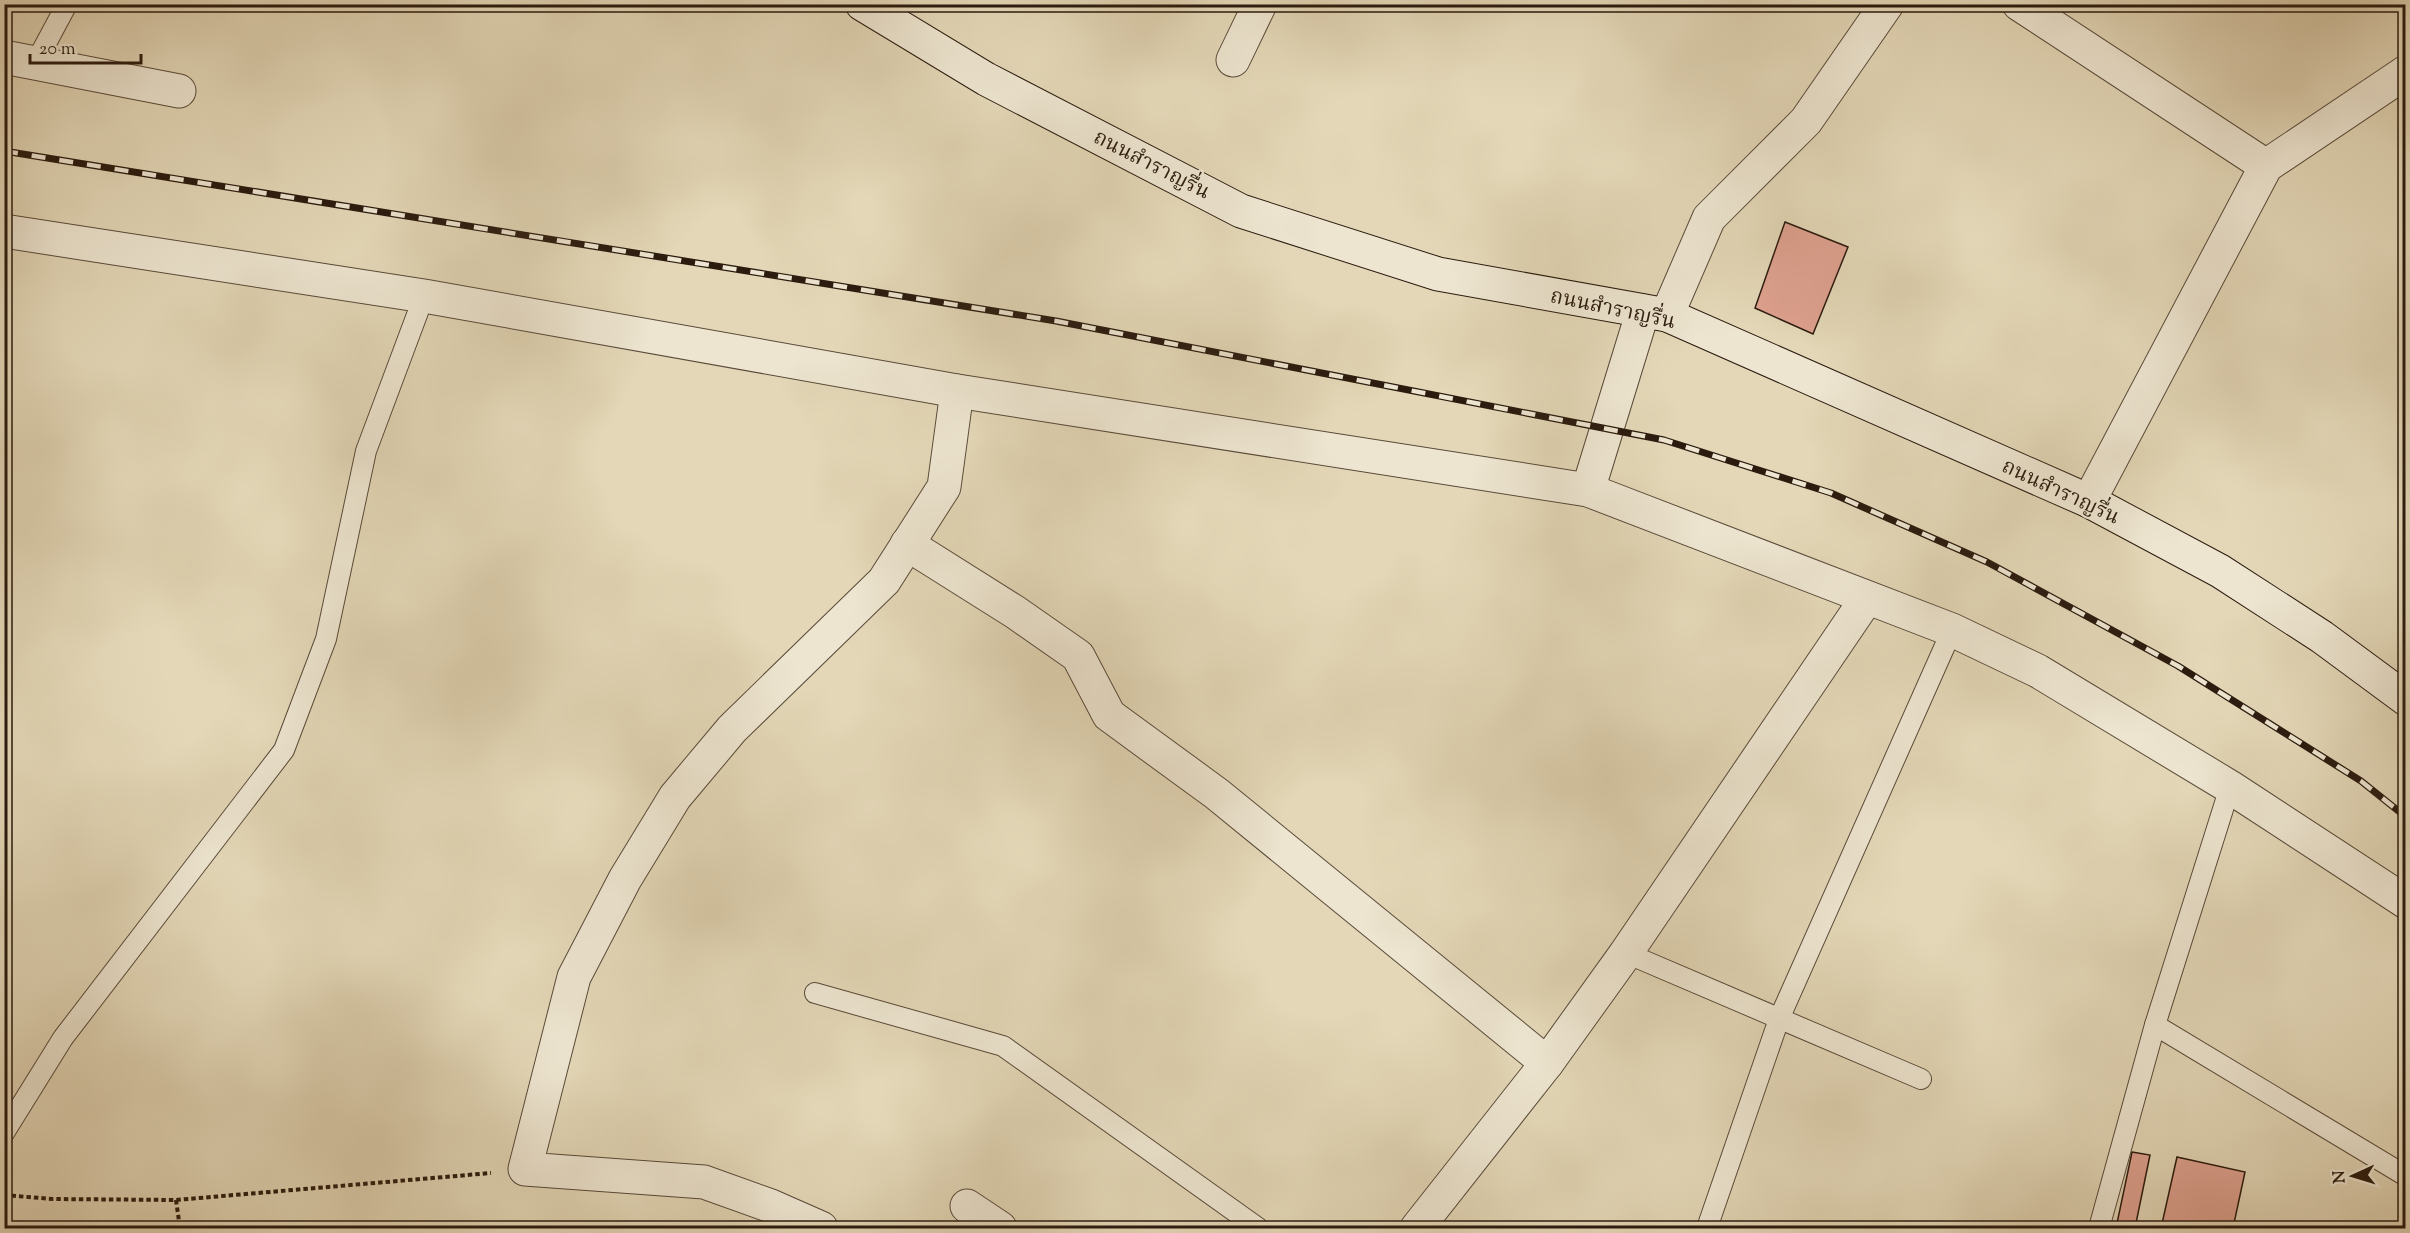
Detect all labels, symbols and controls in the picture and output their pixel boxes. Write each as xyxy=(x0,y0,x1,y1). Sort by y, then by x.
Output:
scale bar xyxy=(30,27,141,65)
text: 20 m xyxy=(39,37,76,63)
street label: ถนนสำราญรื่น xyxy=(1088,121,1216,208)
street label: ถนนสำราญรื่น xyxy=(1547,279,1679,338)
street label: ถนนสำราญรื่น xyxy=(1996,450,2126,533)
north arrow xyxy=(2323,1146,2383,1206)
text: N xyxy=(2329,1169,2352,1184)

